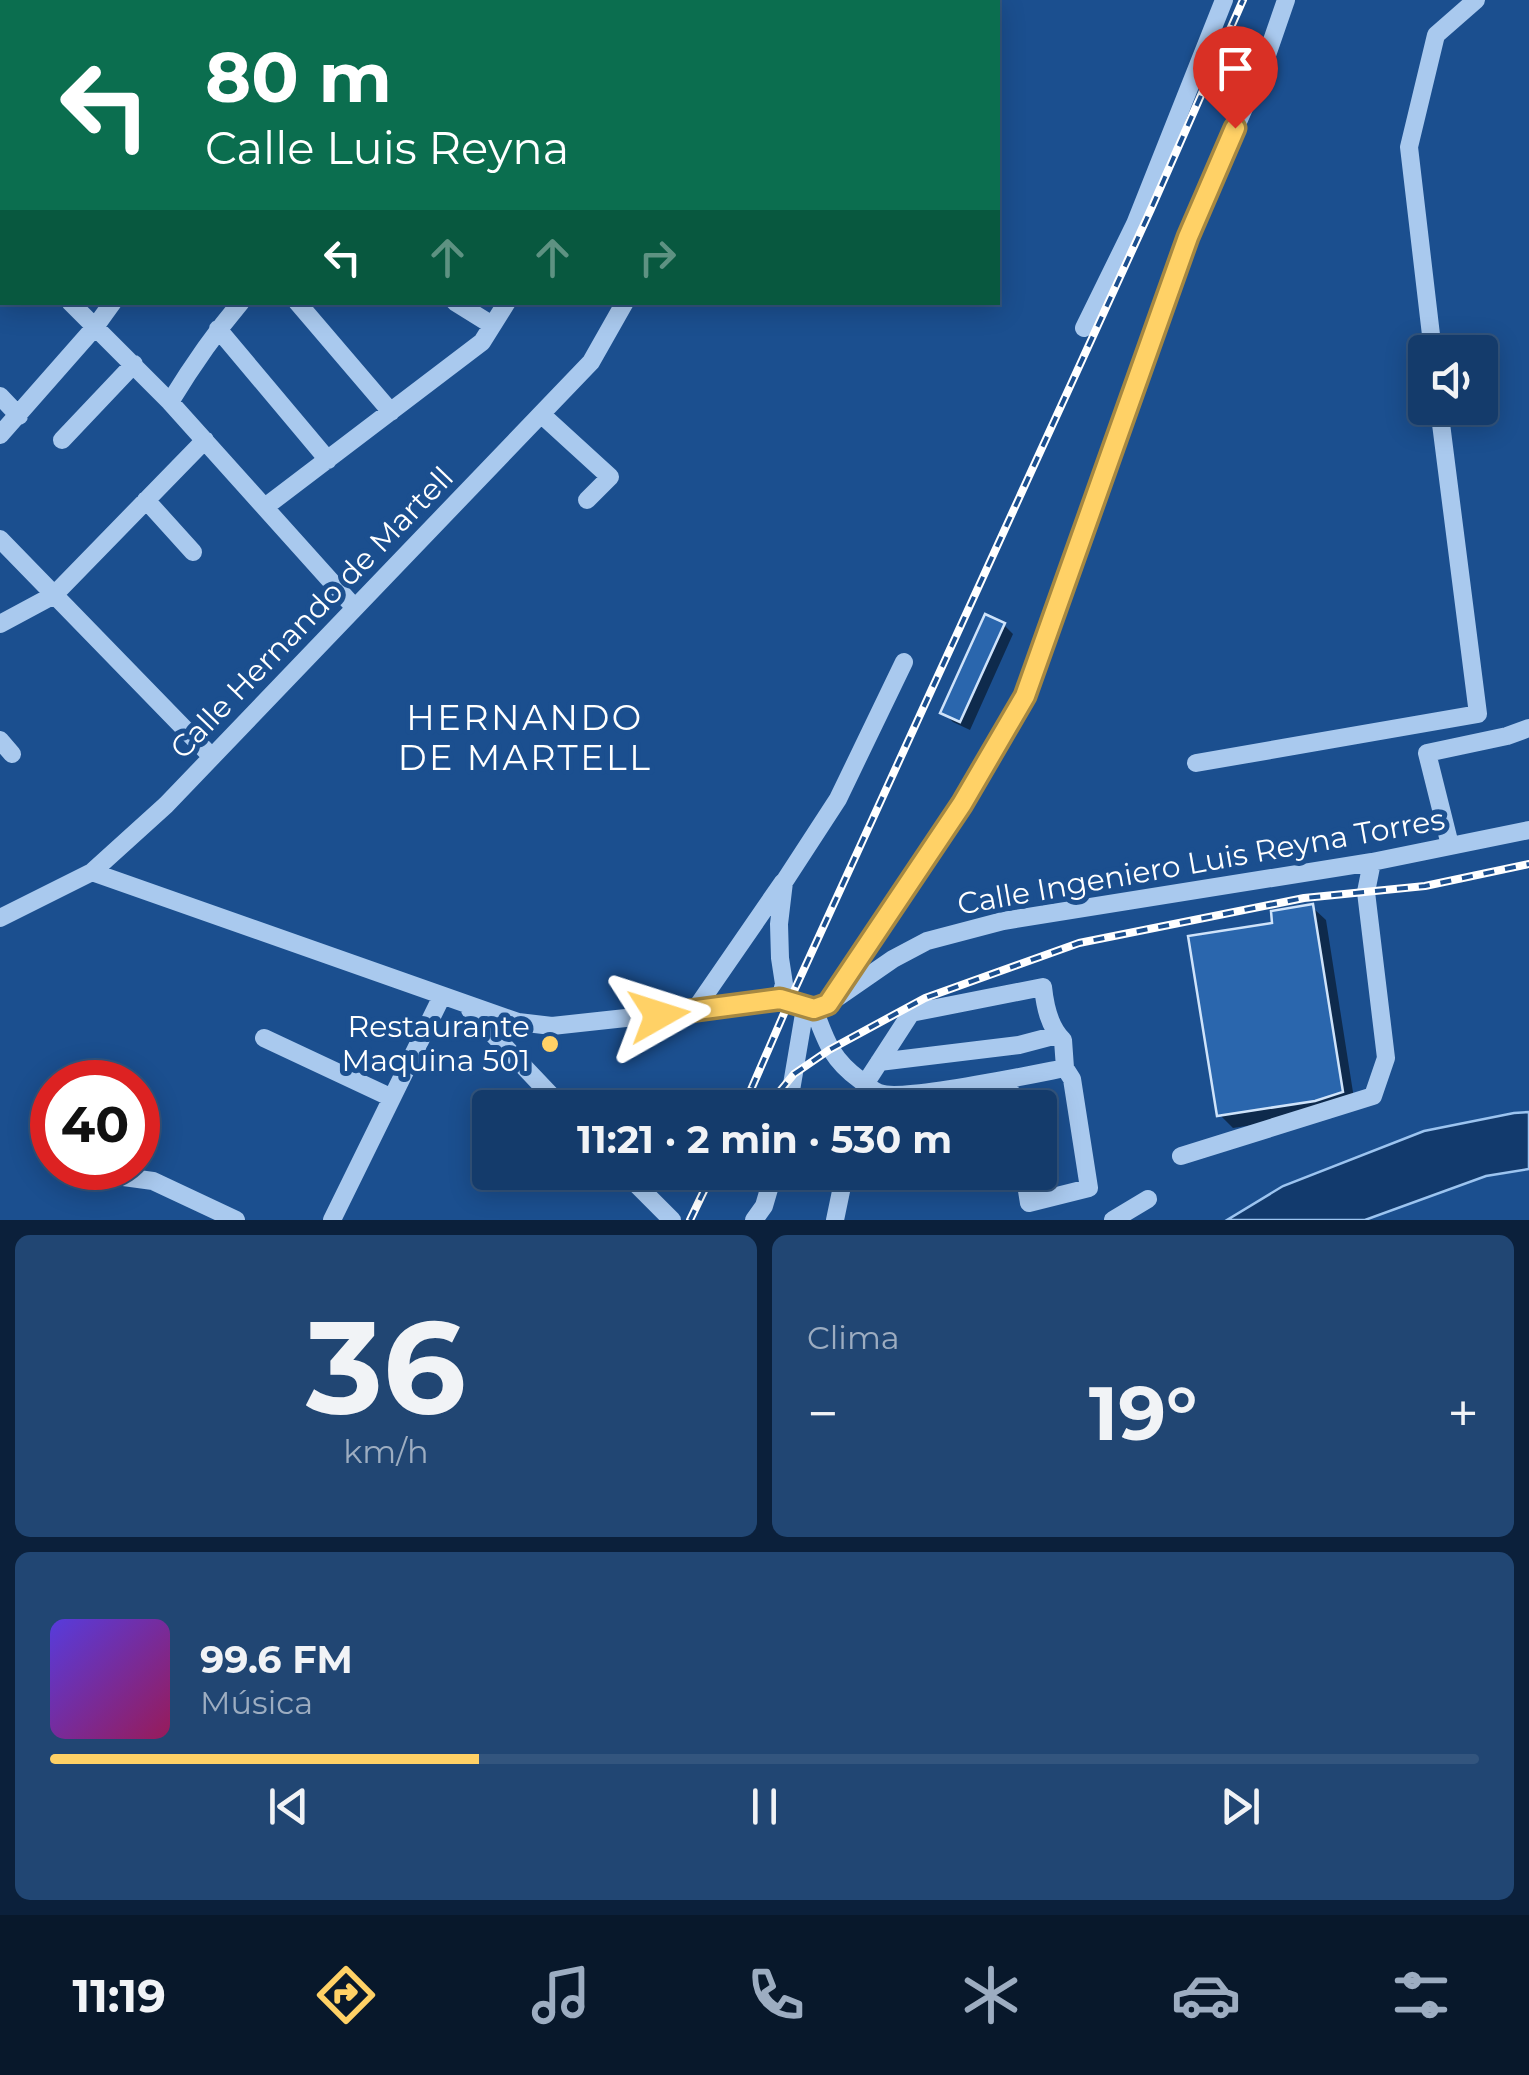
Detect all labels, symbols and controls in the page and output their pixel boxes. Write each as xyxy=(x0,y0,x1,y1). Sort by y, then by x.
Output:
pin xyxy=(1193,26,1278,129)
text: 80 m xyxy=(205,34,392,120)
icon: left xyxy=(40,40,170,170)
icon: arrive xyxy=(1208,41,1263,96)
text: Calle Luis Reyna xyxy=(205,120,569,175)
icon: left xyxy=(315,230,370,285)
icon: ahead xyxy=(420,230,475,285)
icon: ahead xyxy=(525,230,580,285)
icon: right xyxy=(630,230,685,285)
map controls xyxy=(1408,335,1498,425)
button: sound xyxy=(1408,335,1498,425)
street label: Calle Hernando de Martell xyxy=(162,459,461,766)
district label: HERNANDO DE MARTELL xyxy=(398,696,652,779)
street label: Calle Ingeniero Luis Reyna Torres xyxy=(954,800,1447,923)
position arrow xyxy=(607,963,711,1067)
place label: Restaurante Maquina 501 xyxy=(342,1008,530,1079)
marker: Restaurante Maquina 501 xyxy=(539,1033,561,1055)
speed limit sign: 40 xyxy=(30,1060,160,1190)
text: 11:21 · 2 min · 530 m xyxy=(577,1116,952,1163)
text: 36 xyxy=(306,1287,466,1446)
text: Clima xyxy=(807,1318,900,1357)
text: 19° xyxy=(1089,1367,1197,1459)
text: − xyxy=(807,1380,839,1447)
text: + xyxy=(1447,1380,1479,1447)
text: km/h xyxy=(343,1432,429,1471)
text: 99.6 FM xyxy=(200,1636,353,1683)
text: Música xyxy=(200,1683,313,1722)
icon: previous xyxy=(261,1779,316,1834)
icon: pause xyxy=(737,1779,792,1834)
icon: next xyxy=(1213,1779,1268,1834)
icon: directions xyxy=(311,1960,381,2030)
icon: music xyxy=(526,1960,596,2030)
icon: phone xyxy=(741,1960,811,2030)
icon: climate xyxy=(956,1960,1026,2030)
icon: car xyxy=(1171,1960,1241,2030)
icon: filters xyxy=(1386,1960,1456,2030)
text: 11:19 xyxy=(73,1968,166,2023)

